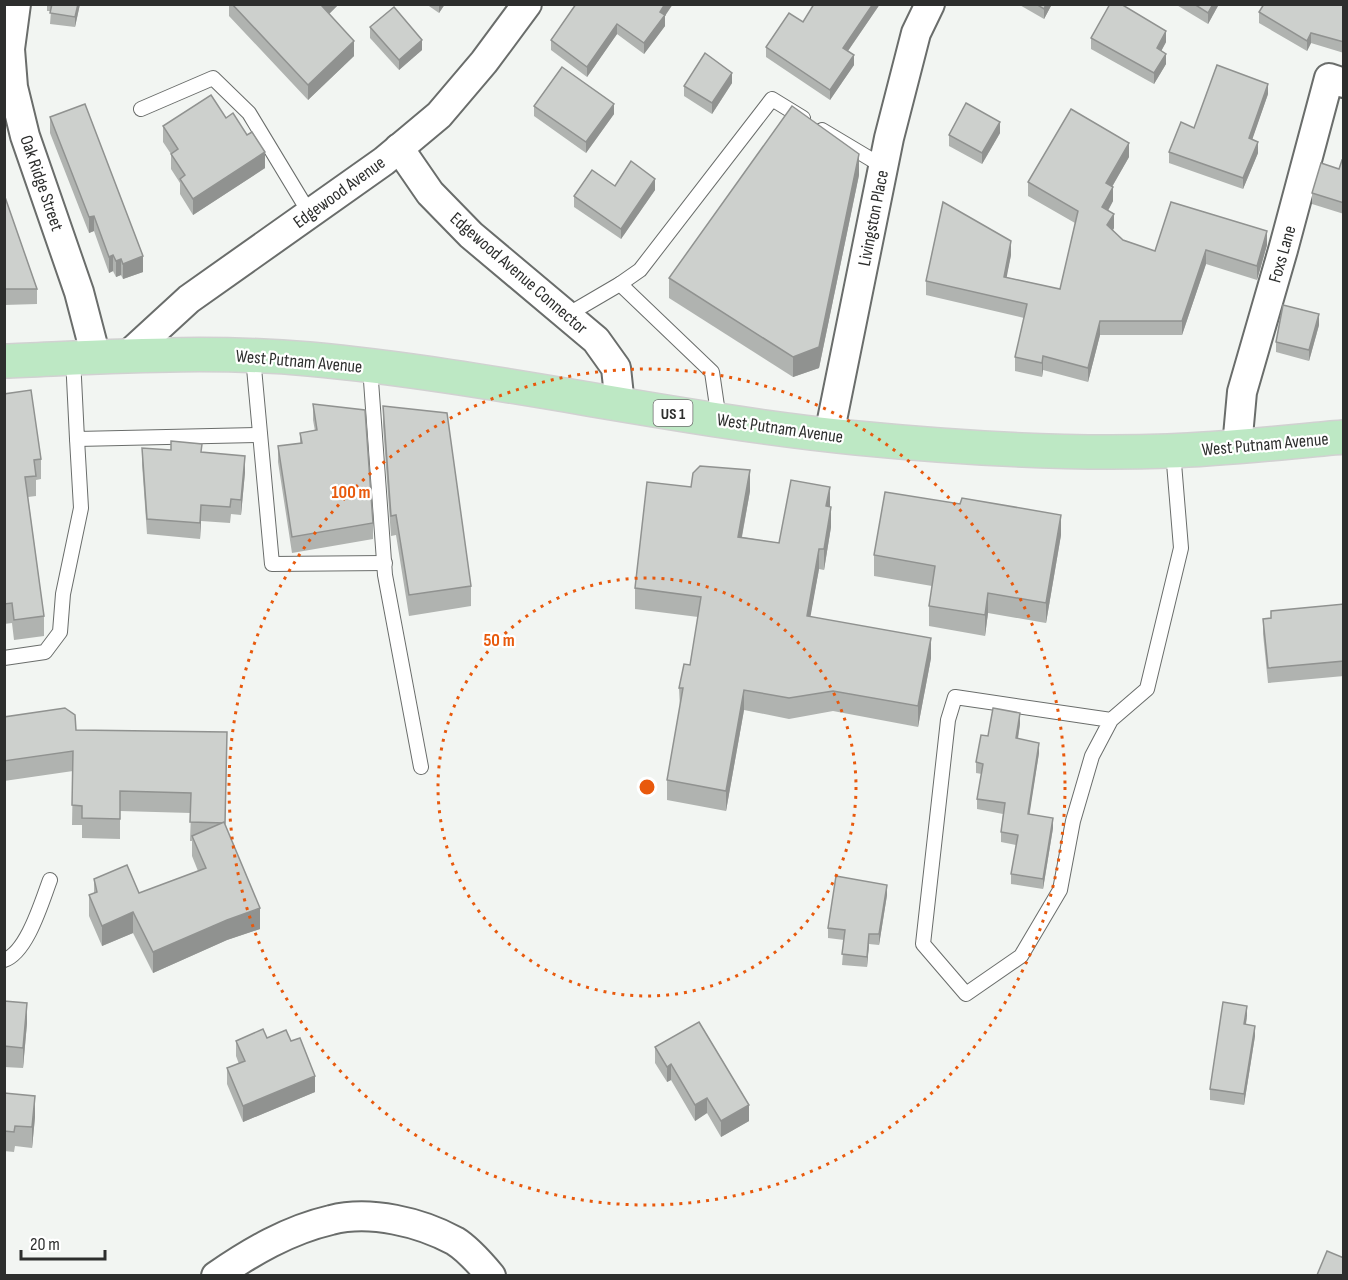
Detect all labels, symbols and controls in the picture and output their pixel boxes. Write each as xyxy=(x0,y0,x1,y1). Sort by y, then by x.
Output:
street label: Oak Ridge Street xyxy=(15,133,68,234)
street label: Edgewood Avenue xyxy=(289,152,389,233)
street label: Livingston Place xyxy=(854,168,893,268)
street label: Edgewood Avenue Connector xyxy=(446,208,592,339)
street label: Foxs Lane xyxy=(1264,223,1301,285)
street label: West Putnam Avenue xyxy=(235,345,363,377)
road number: US 1 xyxy=(654,400,692,426)
street label: West Putnam Avenue xyxy=(716,409,844,448)
street label: West Putnam Avenue xyxy=(1201,428,1329,460)
text: 100 m xyxy=(332,482,371,503)
text: 50 m xyxy=(483,630,515,651)
centre of rings xyxy=(637,777,657,797)
scale bar xyxy=(21,1223,105,1261)
text: 20 m xyxy=(30,1234,60,1255)

